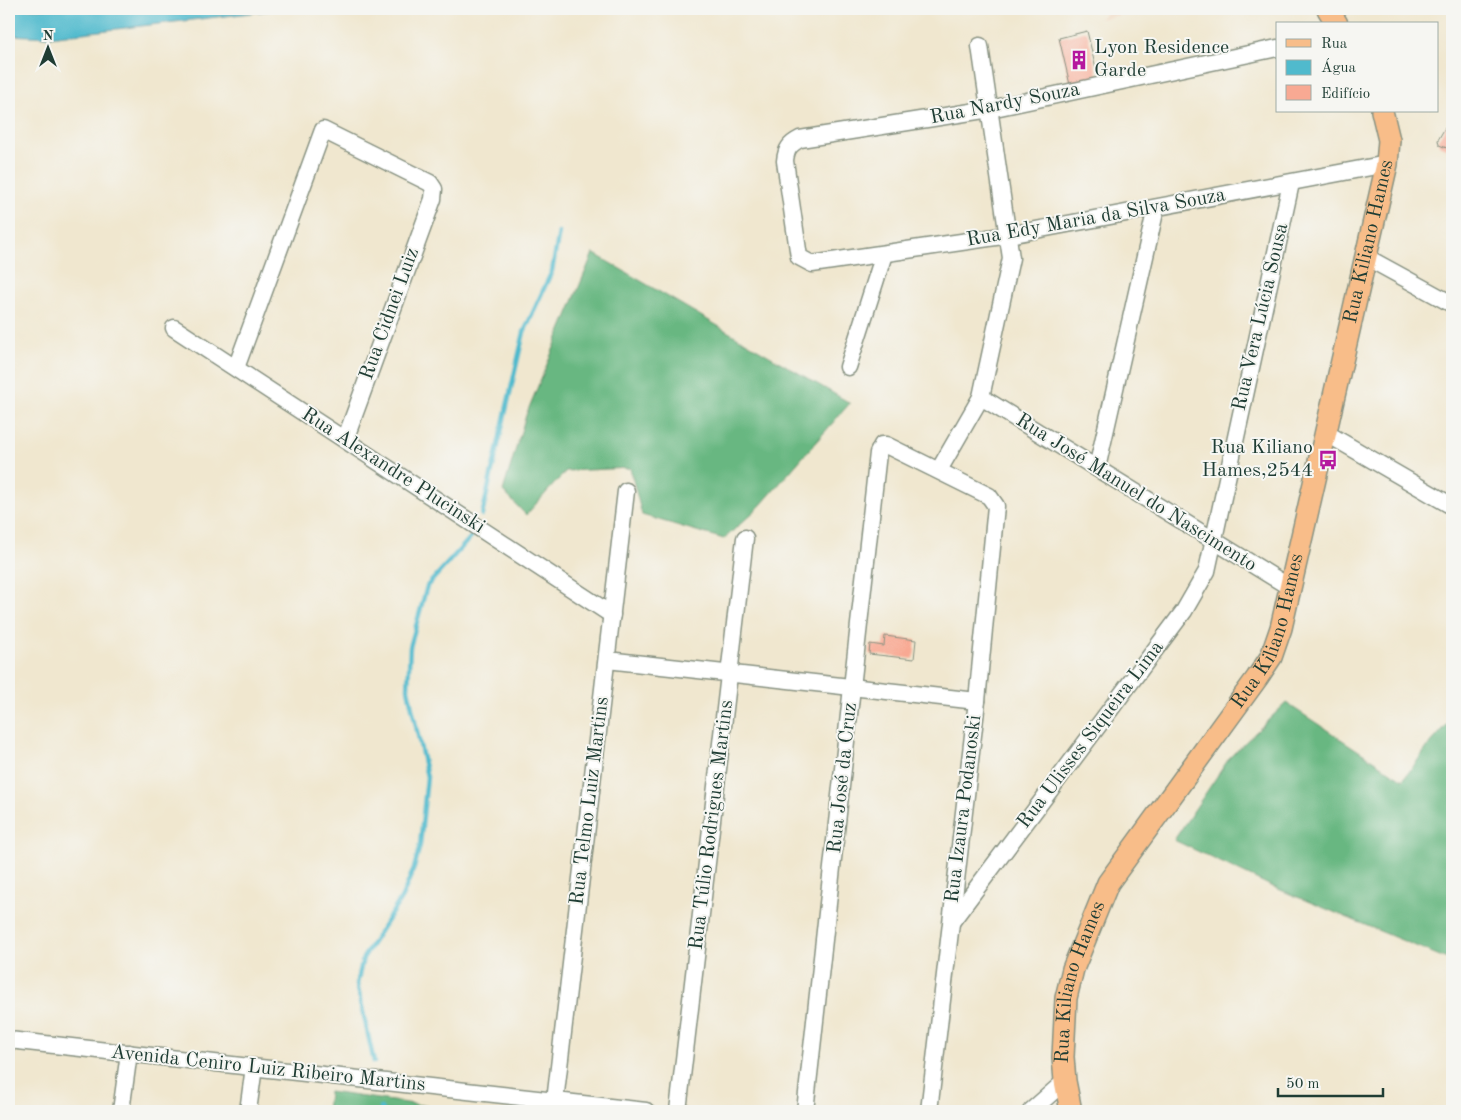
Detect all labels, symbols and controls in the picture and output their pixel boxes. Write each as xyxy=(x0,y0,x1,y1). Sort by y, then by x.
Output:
north arrow xyxy=(22,22,72,72)
legend xyxy=(1276,22,1438,112)
text: N xyxy=(43,29,54,43)
text: Rua xyxy=(1321,37,1348,52)
place label: Lyon Residence Garde xyxy=(1094,38,1229,81)
building icon: Lyon Residence Garde xyxy=(1068,49,1090,71)
text: Água xyxy=(1321,58,1357,76)
street label: Rua Nardy Souza xyxy=(928,80,1082,128)
text: Edifício xyxy=(1321,87,1370,102)
street label: Rua Kiliano Hames xyxy=(1341,158,1398,326)
street label: Rua Edy Maria da Silva Souza xyxy=(965,185,1227,251)
street label: Rua Vera Lúcia Sousa xyxy=(1230,221,1292,413)
street label: Rua Cidnei Luiz xyxy=(357,245,423,383)
street label: Rua Alexandre Plucinski xyxy=(298,404,488,538)
street label: Rua José Manuel do Nascimento xyxy=(1012,410,1260,576)
place label: Rua Kiliano Hames,2544 xyxy=(1202,438,1313,481)
bus stop icon: Rua Kiliano Hames,2544 xyxy=(1317,449,1339,471)
street label: Rua Kiliano Hames xyxy=(1228,552,1308,713)
street label: Rua Ulisses Siqueira Lima xyxy=(1014,637,1168,832)
street label: Rua Telmo Luiz Martins xyxy=(567,696,613,906)
street label: Rua Túlio Rodrigues Martins xyxy=(687,699,737,951)
street label: Rua José da Cruz xyxy=(825,702,861,854)
street label: Rua Izaura Podanoski xyxy=(943,714,985,904)
street label: Rua Kiliano Hames xyxy=(1053,898,1109,1064)
street label: Avenida Ceniro Luiz Ribeiro Martins xyxy=(110,1043,426,1095)
scale bar xyxy=(1278,1065,1384,1097)
text: 50 m xyxy=(1286,1077,1320,1092)

